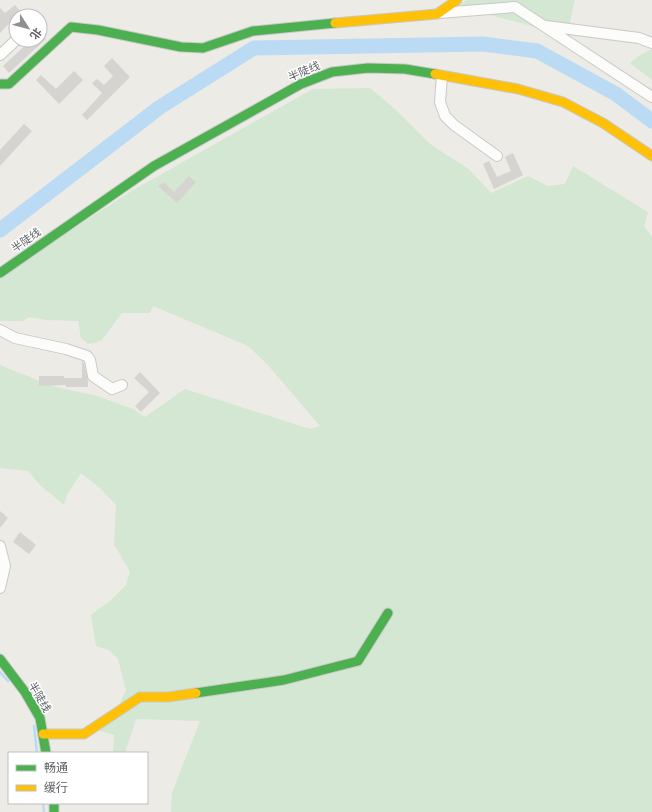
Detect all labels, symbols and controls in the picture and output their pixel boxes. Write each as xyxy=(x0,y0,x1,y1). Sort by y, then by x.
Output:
north arrow xyxy=(8,8,48,48)
text: 北 xyxy=(27,25,45,42)
street label: 半陡线 xyxy=(286,58,322,84)
street label: 半陡线 xyxy=(8,225,44,255)
street label: 半陡线 xyxy=(26,679,54,715)
legend xyxy=(8,752,148,804)
text: 畅通 xyxy=(44,760,68,776)
text: 缓行 xyxy=(44,780,68,796)

